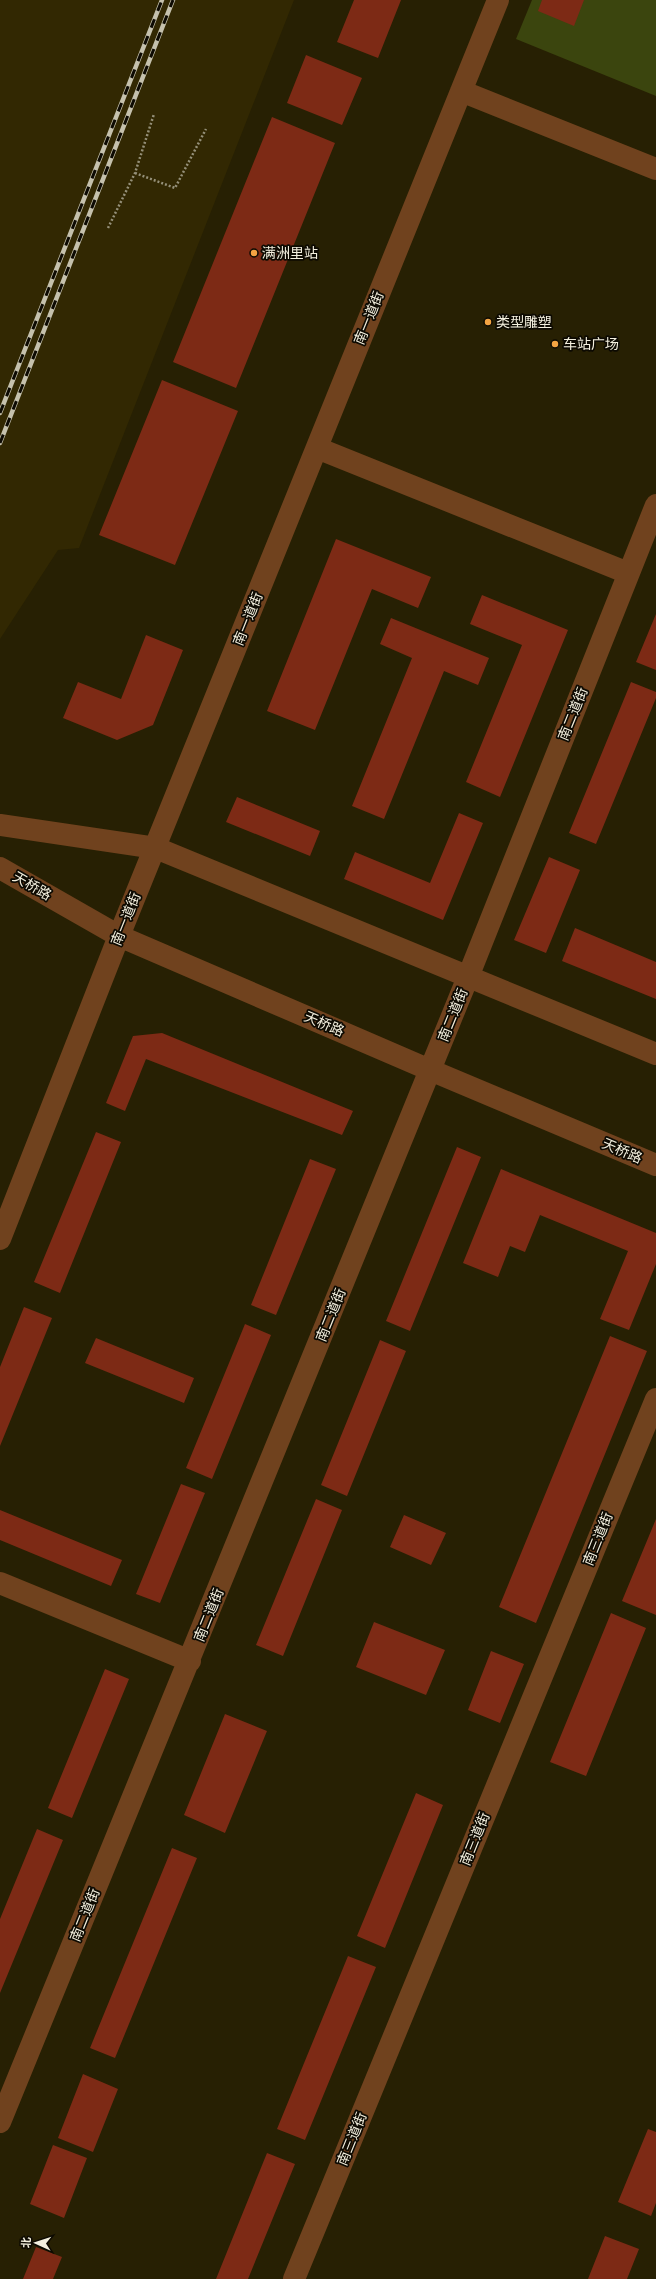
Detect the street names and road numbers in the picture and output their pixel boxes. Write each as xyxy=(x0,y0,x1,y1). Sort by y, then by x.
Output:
street label: 南一道街 xyxy=(351,289,387,347)
street label: 南一道街 xyxy=(230,590,266,648)
street label: 南二道街 xyxy=(555,685,591,743)
street label: 天桥路 xyxy=(10,868,54,904)
street label: 南一道街 xyxy=(108,890,144,948)
street label: 南二道街 xyxy=(435,986,471,1044)
street label: 天桥路 xyxy=(301,1008,347,1040)
street label: 天桥路 xyxy=(599,1135,645,1167)
street label: 南二道街 xyxy=(313,1286,349,1344)
street label: 南三道街 xyxy=(580,1510,616,1568)
street label: 南二道街 xyxy=(191,1586,227,1644)
street label: 南三道街 xyxy=(457,1810,493,1868)
street label: 南二道街 xyxy=(67,1886,103,1944)
street label: 南三道街 xyxy=(334,2110,370,2168)

